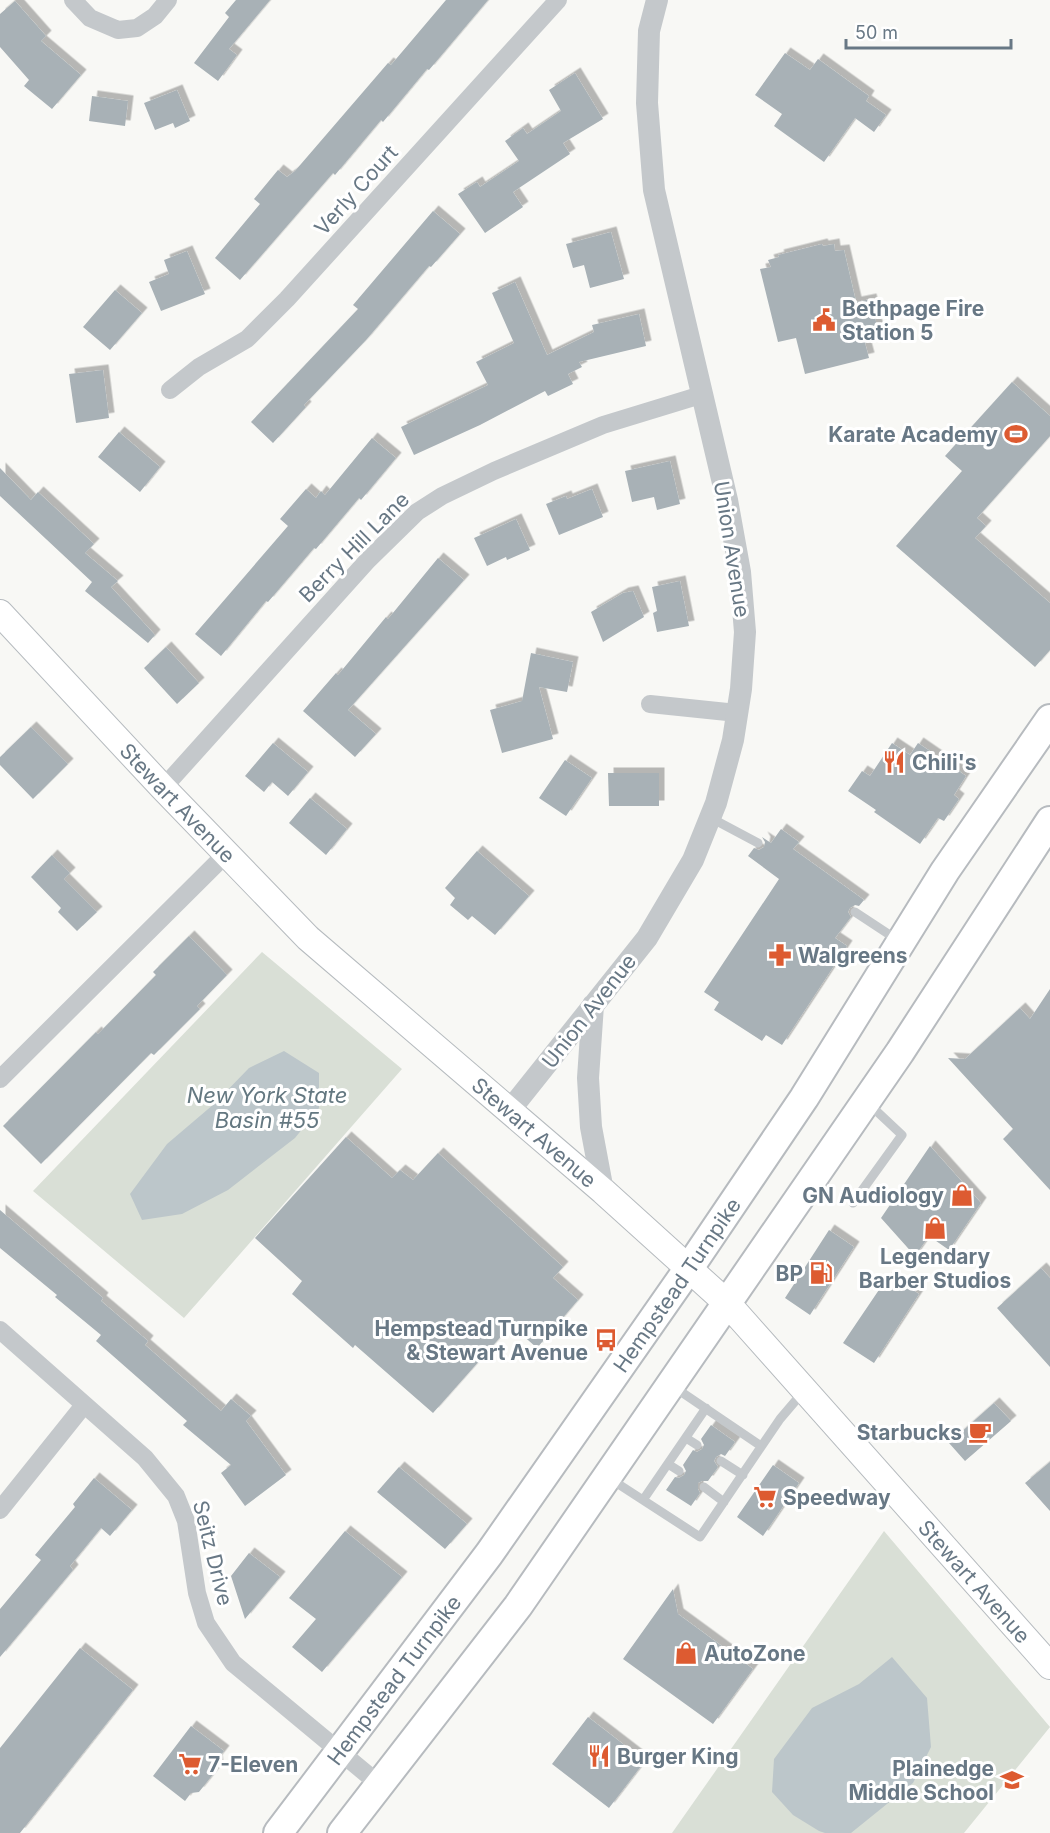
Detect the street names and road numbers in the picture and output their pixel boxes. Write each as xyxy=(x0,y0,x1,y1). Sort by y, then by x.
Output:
street label: Verly Court xyxy=(309,140,403,240)
street label: Union Avenue xyxy=(709,479,755,619)
street label: Berry Hill Lane xyxy=(294,487,414,607)
street label: Stewart Avenue xyxy=(115,738,241,868)
street label: Union Avenue xyxy=(537,949,641,1073)
street label: Stewart Avenue xyxy=(467,1072,602,1192)
street label: Hempstead Turnpike xyxy=(608,1193,745,1377)
street label: Seitz Drive xyxy=(188,1498,238,1608)
street label: Stewart Avenue xyxy=(913,1515,1036,1648)
street label: Hempstead Turnpike xyxy=(322,1590,466,1770)

